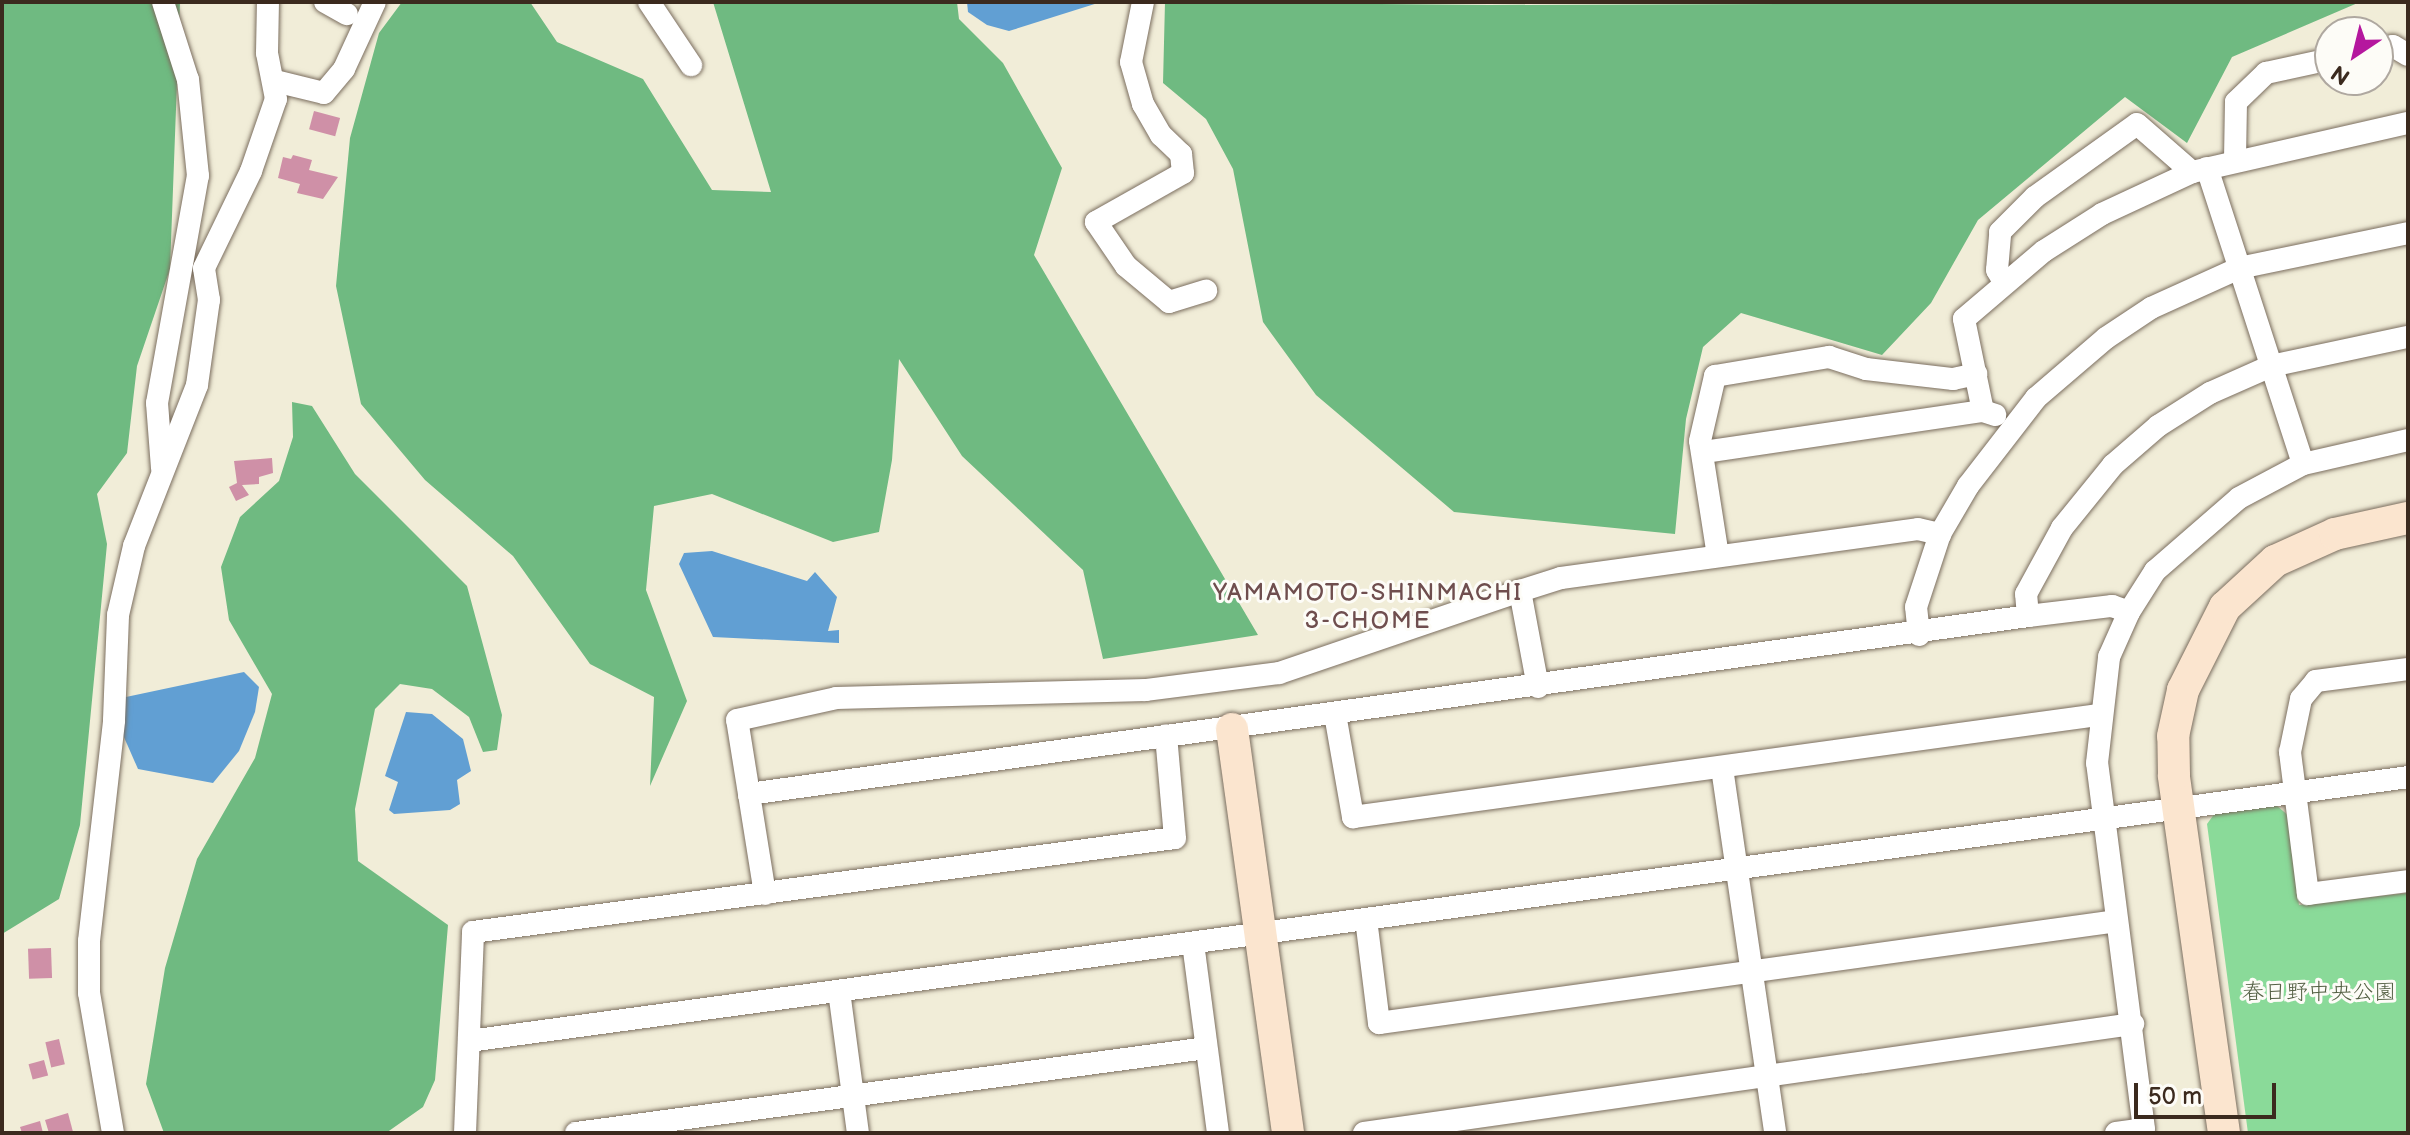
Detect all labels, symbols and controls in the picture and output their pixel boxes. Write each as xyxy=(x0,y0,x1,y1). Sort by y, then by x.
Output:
north arrow xyxy=(2314,16,2394,96)
text: N xyxy=(2327,59,2356,90)
district label: YAMAMOTO-SHINMACHI 3-CHOME xyxy=(1213,579,1523,635)
park label: 春日野中央公園 xyxy=(2242,980,2396,1006)
scale bar xyxy=(2138,1067,2280,1117)
text: 50 m xyxy=(2148,1082,2202,1111)

